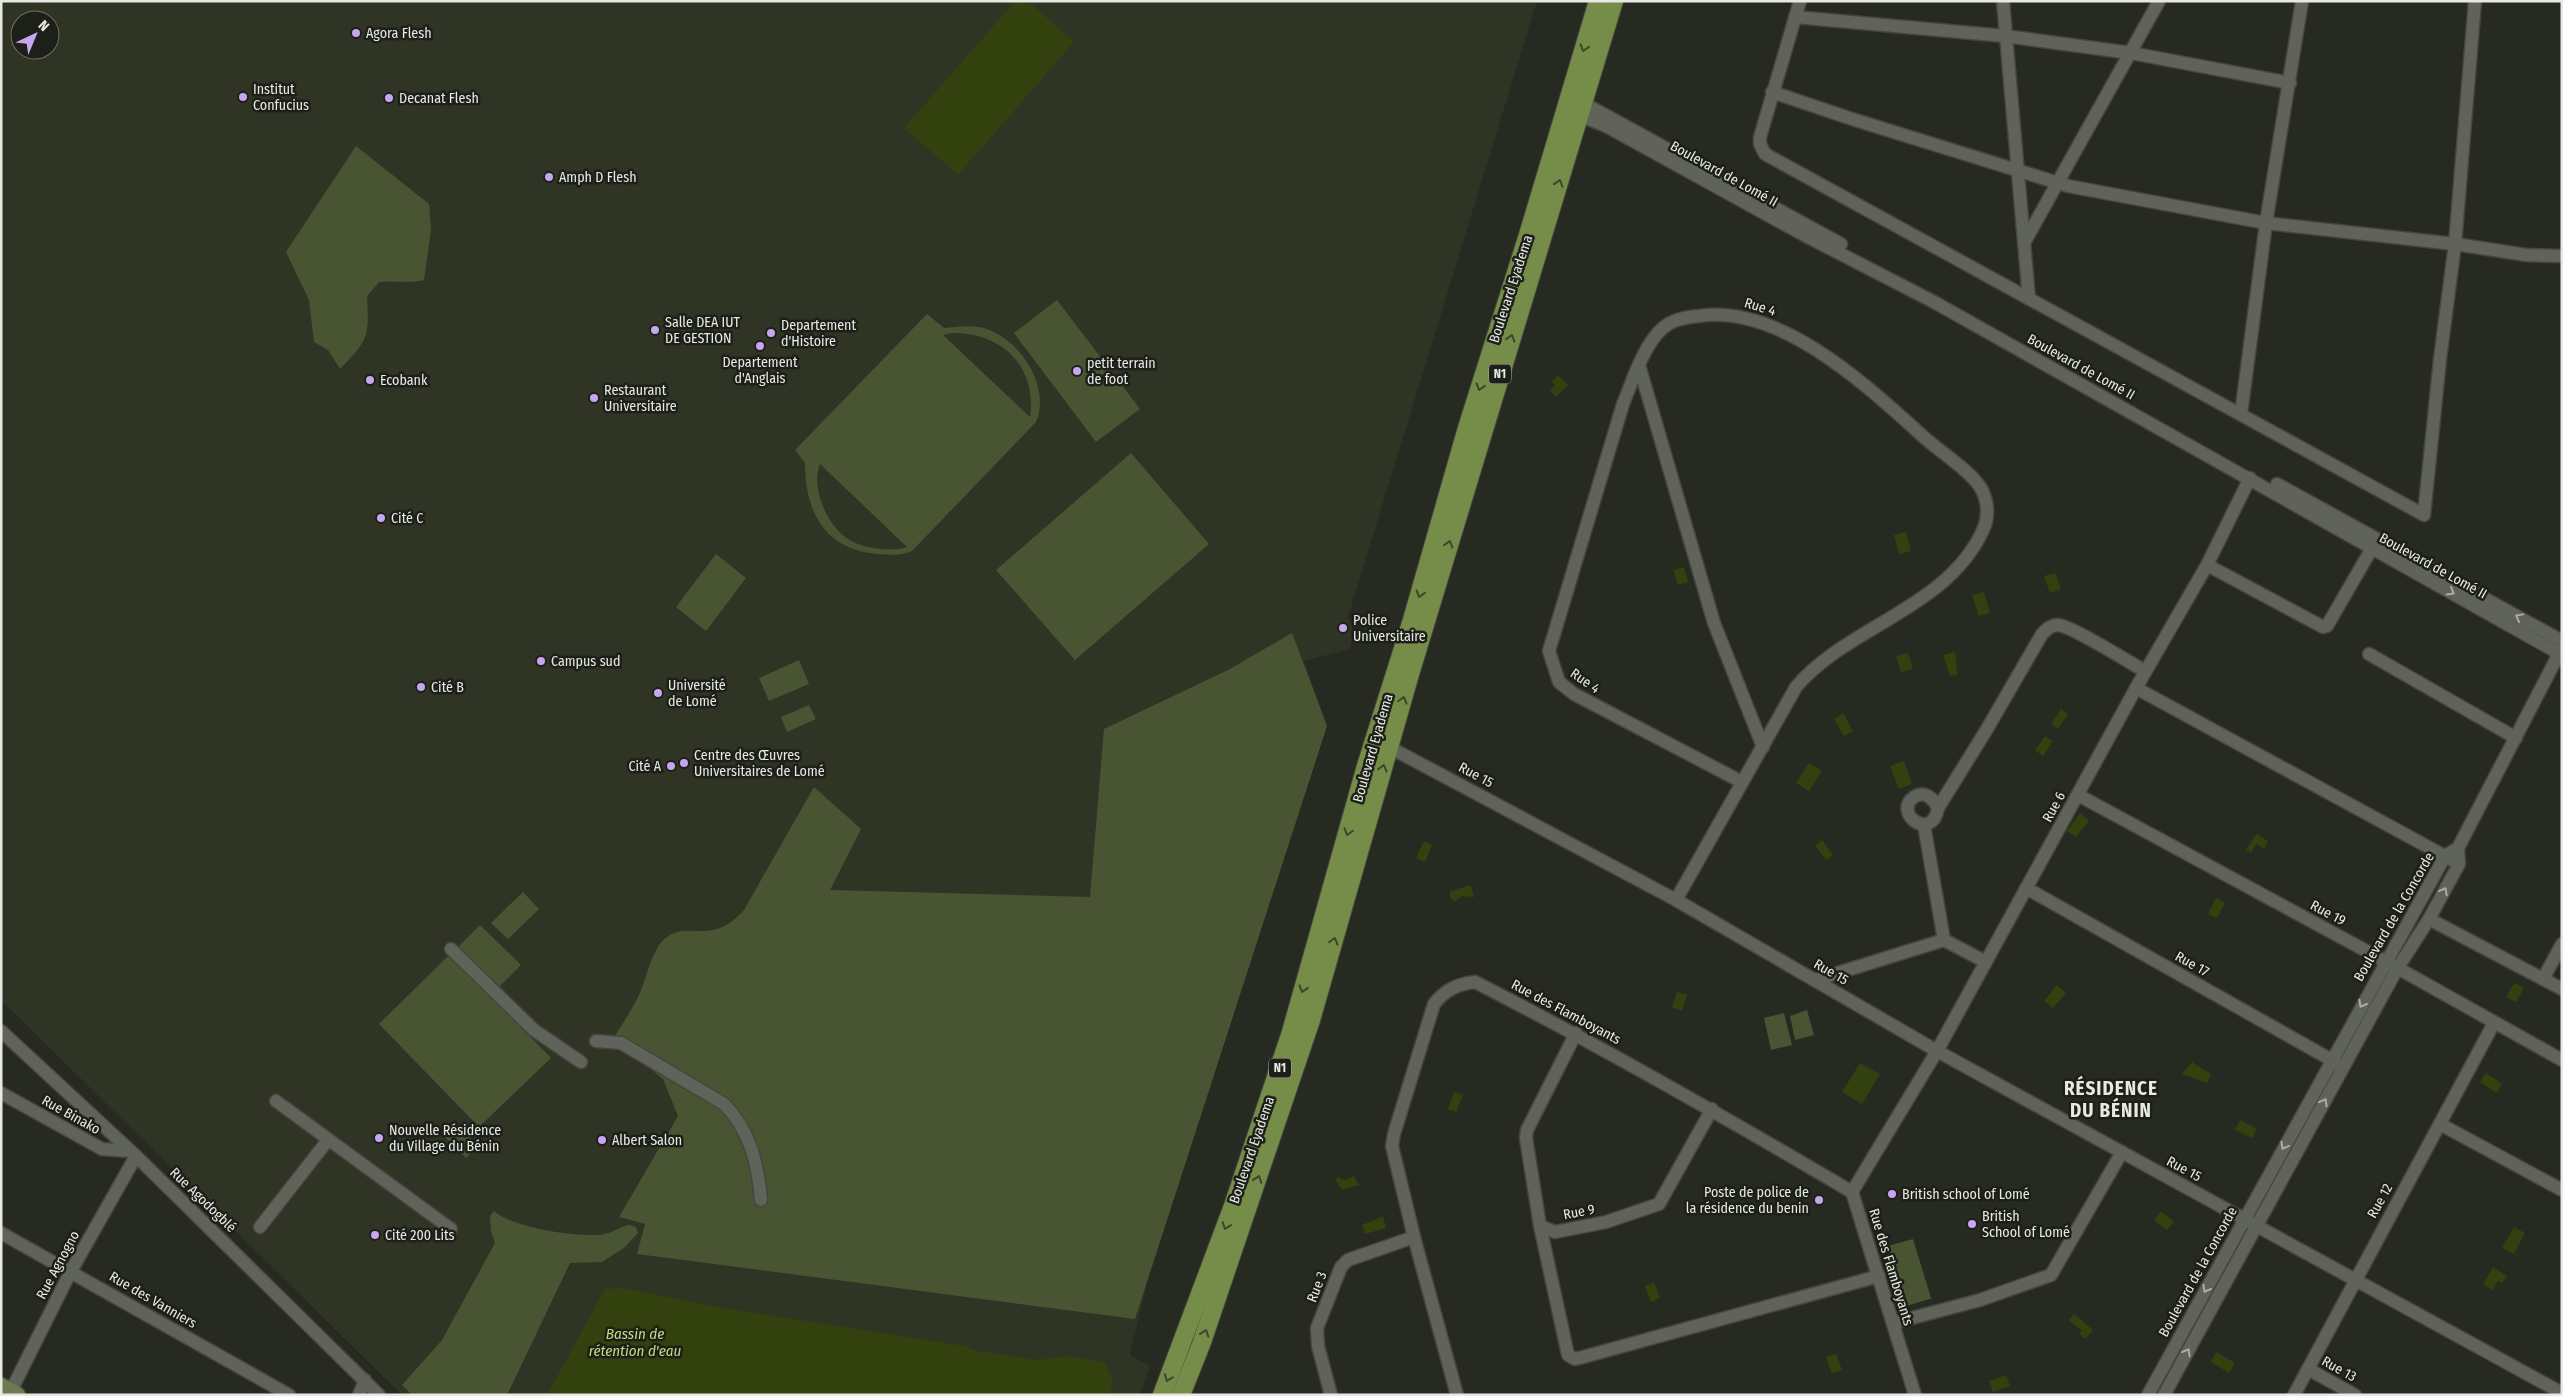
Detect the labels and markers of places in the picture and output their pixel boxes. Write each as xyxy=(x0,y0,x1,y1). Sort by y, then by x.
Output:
place label: Agora Flesh xyxy=(366,25,432,42)
marker: Agora Flesh xyxy=(350,27,362,39)
place label: Institut Confucius xyxy=(253,81,309,114)
place label: Decanat Flesh xyxy=(399,90,479,107)
marker: Institut Confucius xyxy=(237,91,249,103)
marker: Decanat Flesh xyxy=(383,92,395,104)
place label: Amph D Flesh xyxy=(559,169,637,186)
marker: Amph D Flesh xyxy=(543,171,555,183)
place label: Salle DEA IUT DE GESTION xyxy=(665,314,740,347)
place label: Departement d'Histoire xyxy=(781,317,856,350)
marker: Salle DEA IUT DE GESTION xyxy=(649,324,661,336)
marker: Departement d'Histoire xyxy=(765,327,777,339)
marker: Departement d'Anglais xyxy=(754,340,766,352)
place label: Departement d'Anglais xyxy=(722,354,798,387)
place label: petit terrain de foot xyxy=(1087,355,1156,388)
marker: petit terrain de foot xyxy=(1071,365,1083,377)
place label: Ecobank xyxy=(380,372,428,389)
marker: Ecobank xyxy=(364,374,376,386)
place label: Restaurant Universitaire xyxy=(604,382,677,415)
marker: Restaurant Universitaire xyxy=(588,392,600,404)
place label: Cité C xyxy=(391,510,423,527)
marker: Cité C xyxy=(375,512,387,524)
place label: Police Universitaire xyxy=(1353,612,1426,645)
marker: Police Universitaire xyxy=(1337,622,1349,634)
place label: Campus sud xyxy=(551,653,620,670)
marker: Campus sud xyxy=(535,655,547,667)
place label: Université de Lomé xyxy=(668,677,726,710)
place label: Cité B xyxy=(431,679,464,696)
marker: Cité B xyxy=(415,681,427,693)
marker: Université de Lomé xyxy=(652,687,664,699)
place label: Centre des Œuvres Universitaires de Lomé xyxy=(694,747,825,780)
marker: Centre des Œuvres Universitaires de Lomé xyxy=(678,757,690,769)
place label: Cité A xyxy=(628,758,662,775)
marker: Cité A xyxy=(665,760,677,772)
place label: Nouvelle Résidence du Village du Bénin xyxy=(389,1122,501,1155)
marker: Nouvelle Résidence du Village du Bénin xyxy=(373,1132,385,1144)
place label: Albert Salon xyxy=(612,1132,682,1149)
marker: Albert Salon xyxy=(596,1134,608,1146)
place label: Poste de police de la résidence du benin xyxy=(1686,1184,1809,1217)
place label: British school of Lomé xyxy=(1902,1186,2030,1203)
marker: British school of Lomé xyxy=(1886,1188,1898,1200)
marker: Poste de police de la résidence du benin xyxy=(1813,1194,1825,1206)
place label: British School of Lomé xyxy=(1982,1208,2070,1241)
marker: British School of Lomé xyxy=(1966,1218,1978,1230)
place label: Cité 200 Lits xyxy=(385,1227,455,1244)
marker: Cité 200 Lits xyxy=(369,1229,381,1241)

